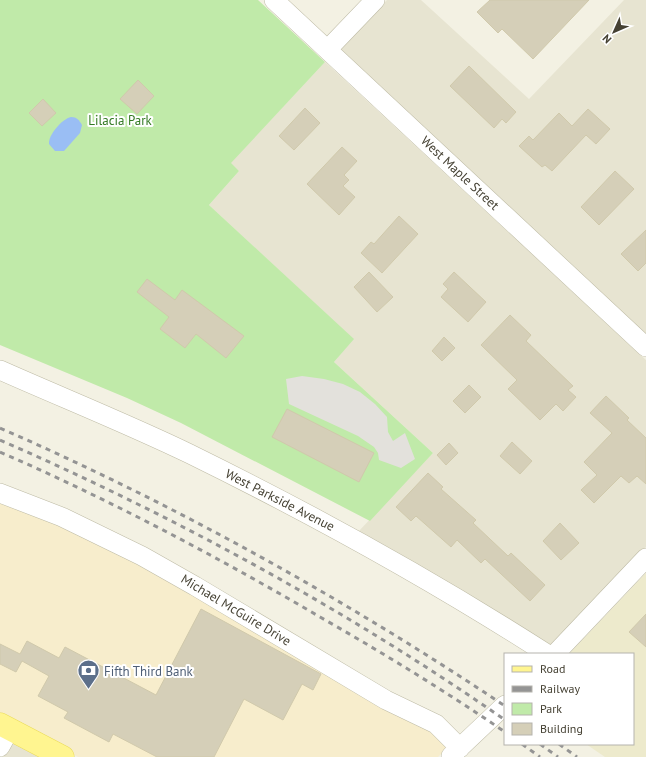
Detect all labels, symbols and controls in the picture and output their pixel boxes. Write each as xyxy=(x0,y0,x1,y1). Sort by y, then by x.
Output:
north arrow xyxy=(594,12,634,52)
text: N xyxy=(599,32,614,47)
park label: Lilacia Park xyxy=(88,112,153,129)
street label: West Maple Street xyxy=(417,132,503,214)
street label: West Parkside Avenue xyxy=(223,465,337,535)
street label: Michael McGuire Drive xyxy=(178,570,294,650)
legend xyxy=(504,653,634,745)
bank icon: Fifth Third Bank xyxy=(76,658,102,691)
text: Road xyxy=(540,661,565,676)
place label: Fifth Third Bank xyxy=(104,663,194,680)
text: Railway xyxy=(540,681,580,696)
text: Park xyxy=(540,701,562,716)
text: Building xyxy=(540,721,583,736)

